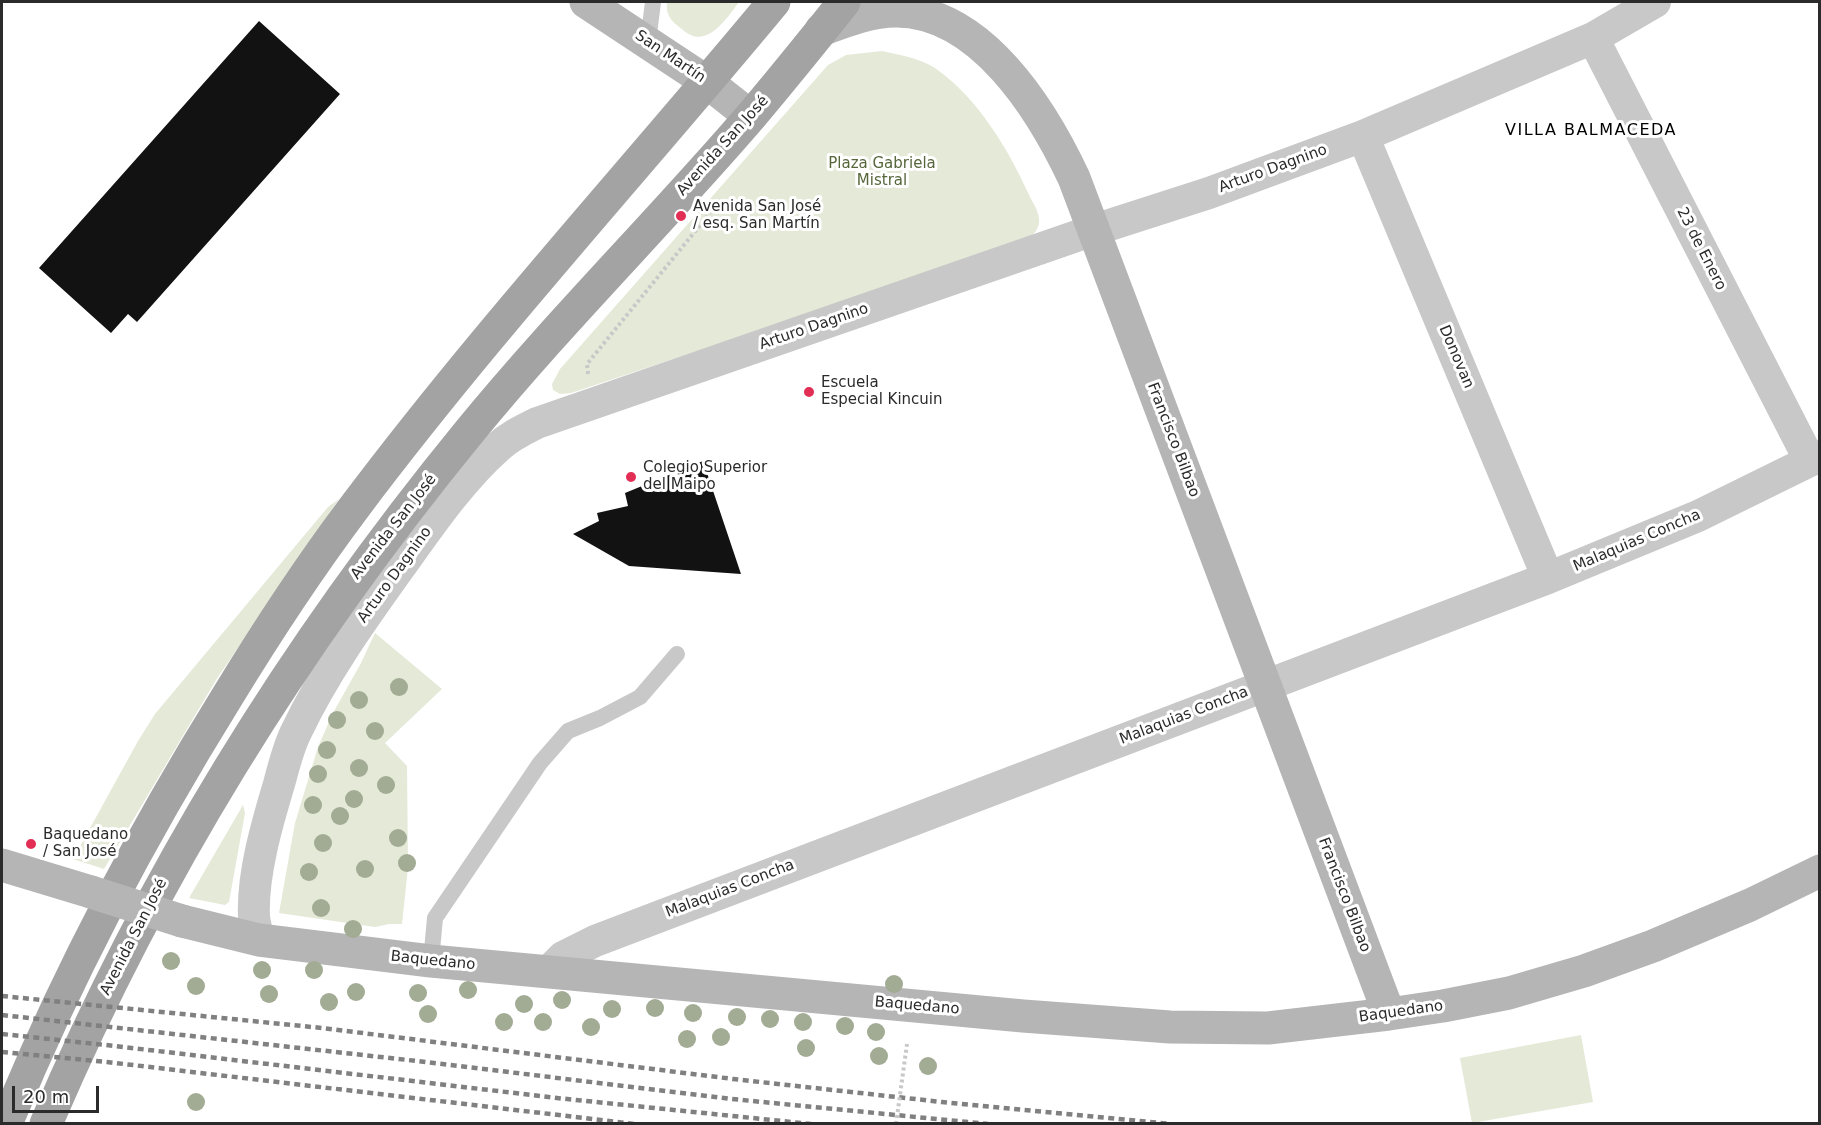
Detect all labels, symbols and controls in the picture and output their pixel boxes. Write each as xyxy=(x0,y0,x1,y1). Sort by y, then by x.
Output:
street label: San Martín xyxy=(631,27,709,87)
street label: Avenida San José xyxy=(673,92,773,200)
district label: VILLA BALMACEDA xyxy=(1505,121,1677,141)
street label: Arturo Dagnino xyxy=(1216,141,1330,197)
park label: Plaza Gabriela Mistral xyxy=(828,155,936,190)
place label: Avenida San José / esq. San Martín xyxy=(693,198,821,233)
street label: 23 de Enero xyxy=(1672,205,1730,293)
marker: Avenida San José / esq. San Martín xyxy=(674,209,688,223)
street label: Arturo Dagnino xyxy=(757,300,871,354)
street label: Donovan xyxy=(1435,323,1477,391)
place label: Escuela Especial Kincuin xyxy=(821,374,943,409)
street label: Francisco Bilbao xyxy=(1143,380,1203,500)
marker: Escuela Especial Kincuin xyxy=(802,385,816,399)
place label: Colegio Superior del Maipo xyxy=(643,459,767,494)
marker: Colegio Superior del Maipo xyxy=(624,470,638,484)
street label: Avenida San José xyxy=(347,471,441,583)
street label: Malaquias Concha xyxy=(1571,506,1703,576)
street label: Arturo Dagnino xyxy=(354,524,436,626)
street label: Malaquias Concha xyxy=(1117,683,1251,749)
place label: Baquedano / San José xyxy=(43,826,128,861)
street label: Francisco Bilbao xyxy=(1314,835,1374,955)
marker: Baquedano / San José xyxy=(24,837,38,851)
street label: Malaquias Concha xyxy=(663,856,797,922)
street label: Avenida San José xyxy=(97,876,171,998)
street label: Baquedano xyxy=(390,948,476,974)
street label: Baquedano xyxy=(874,993,960,1019)
street label: Baquedano xyxy=(1358,997,1444,1027)
scale bar xyxy=(15,1074,102,1112)
text: 20 m xyxy=(23,1086,69,1107)

